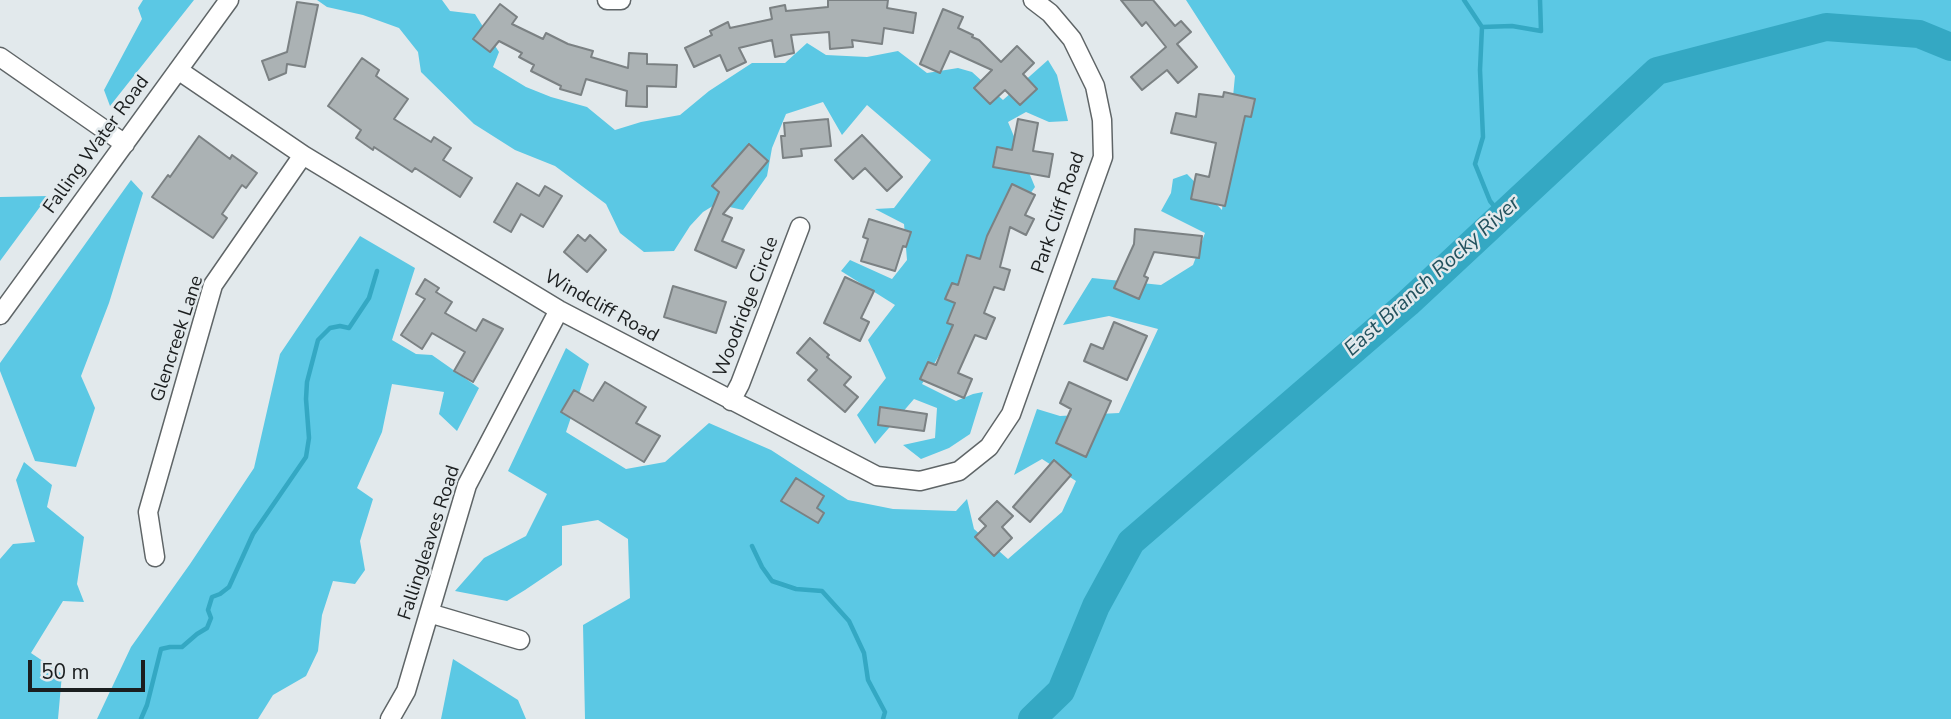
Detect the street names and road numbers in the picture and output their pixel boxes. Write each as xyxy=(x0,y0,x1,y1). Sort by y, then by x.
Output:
street label: Falling Water Road xyxy=(39,72,155,218)
street label: Park Cliff Road xyxy=(1028,149,1090,277)
street label: Woodridge Circle xyxy=(710,233,784,381)
street label: Windcliff Road xyxy=(540,266,662,348)
street label: Glencreek Lane xyxy=(147,273,209,405)
street label: Fallingleaves Road xyxy=(394,463,466,623)

